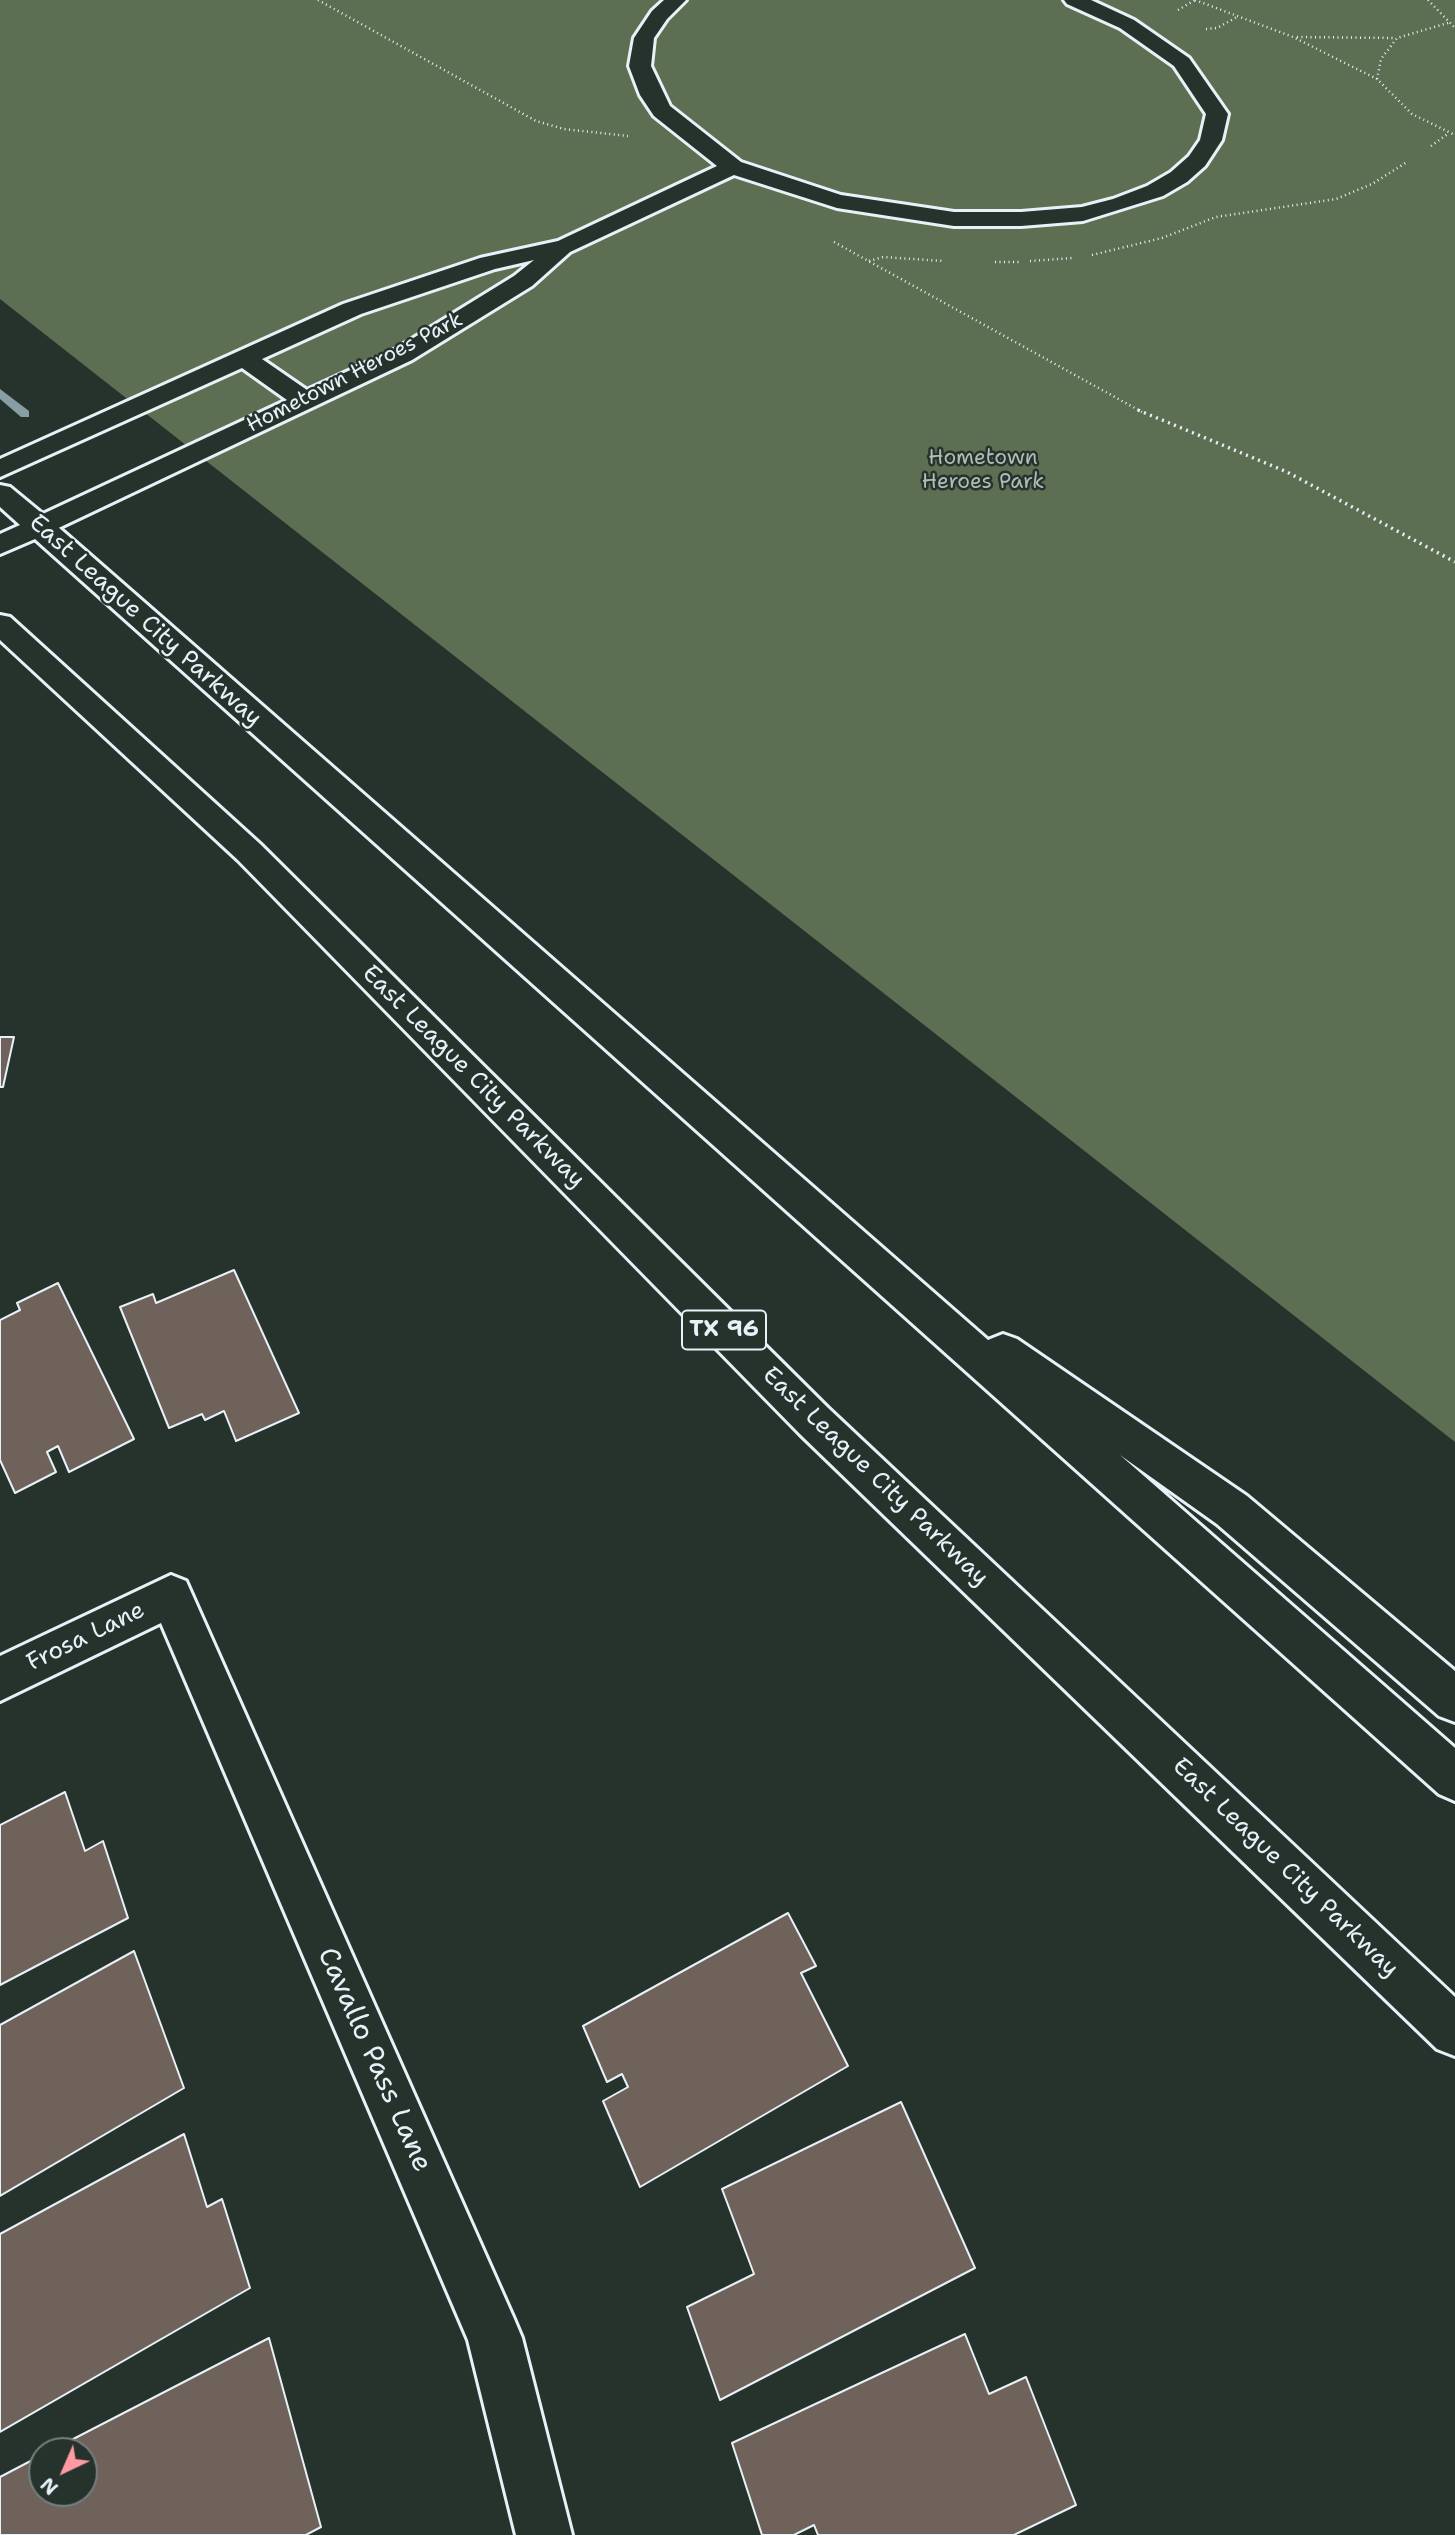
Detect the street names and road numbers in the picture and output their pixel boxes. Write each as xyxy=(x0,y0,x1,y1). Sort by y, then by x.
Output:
street label: Hometown Heroes Park xyxy=(243,308,467,438)
street label: East League City Parkway xyxy=(23,509,267,733)
street label: East League City Parkway xyxy=(356,960,590,1194)
road number: TX 96 xyxy=(682,1310,766,1350)
street label: East League City Parkway xyxy=(756,1361,994,1593)
street label: Frosa Lane xyxy=(22,1596,150,1678)
street label: East League City Parkway xyxy=(1166,1752,1404,1984)
street label: Cavallo Pass Lane xyxy=(309,1943,439,2177)

